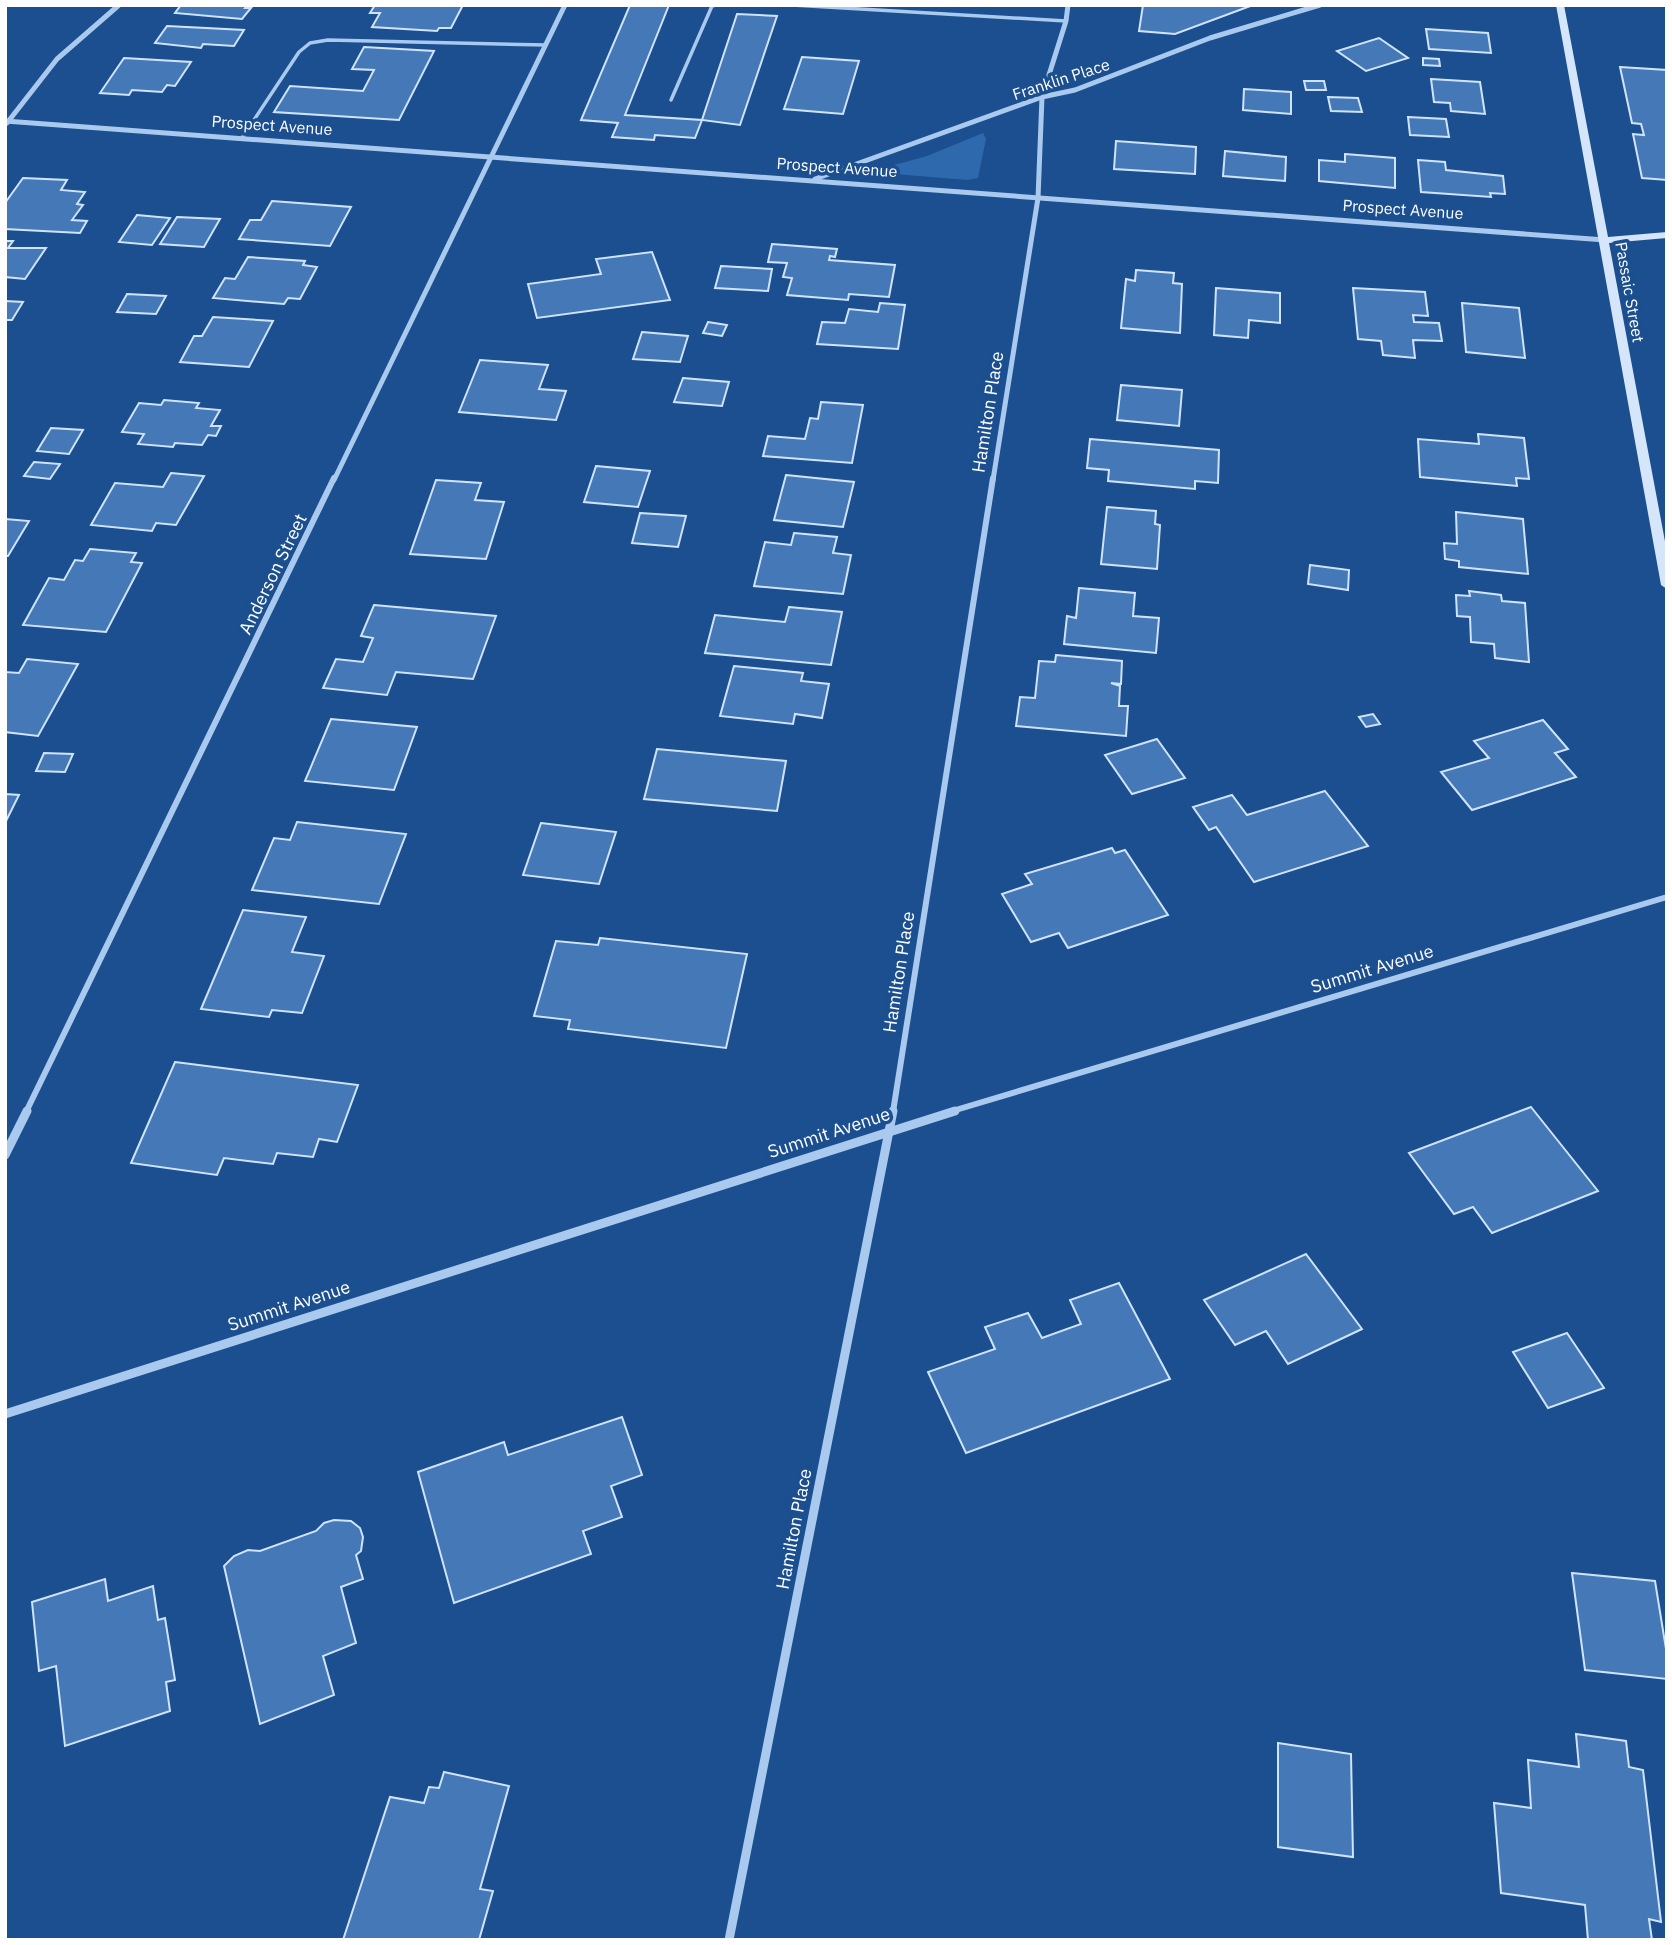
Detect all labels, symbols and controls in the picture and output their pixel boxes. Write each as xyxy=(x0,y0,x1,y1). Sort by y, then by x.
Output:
street label: Franklin Place xyxy=(1010,54,1112,104)
street label: Prospect Avenue xyxy=(211,111,333,139)
street label: Prospect Avenue xyxy=(776,153,898,181)
street label: Prospect Avenue xyxy=(1342,195,1464,223)
street label: Passaic Street xyxy=(1611,240,1649,344)
street label: Hamilton Place xyxy=(967,350,1008,474)
street label: Anderson Street xyxy=(233,510,312,638)
street label: Hamilton Place xyxy=(878,910,919,1034)
street label: Summit Avenue xyxy=(1308,939,1436,998)
street label: Summit Avenue xyxy=(765,1102,893,1163)
street label: Summit Avenue xyxy=(225,1275,353,1336)
street label: Hamilton Place xyxy=(771,1467,816,1591)

